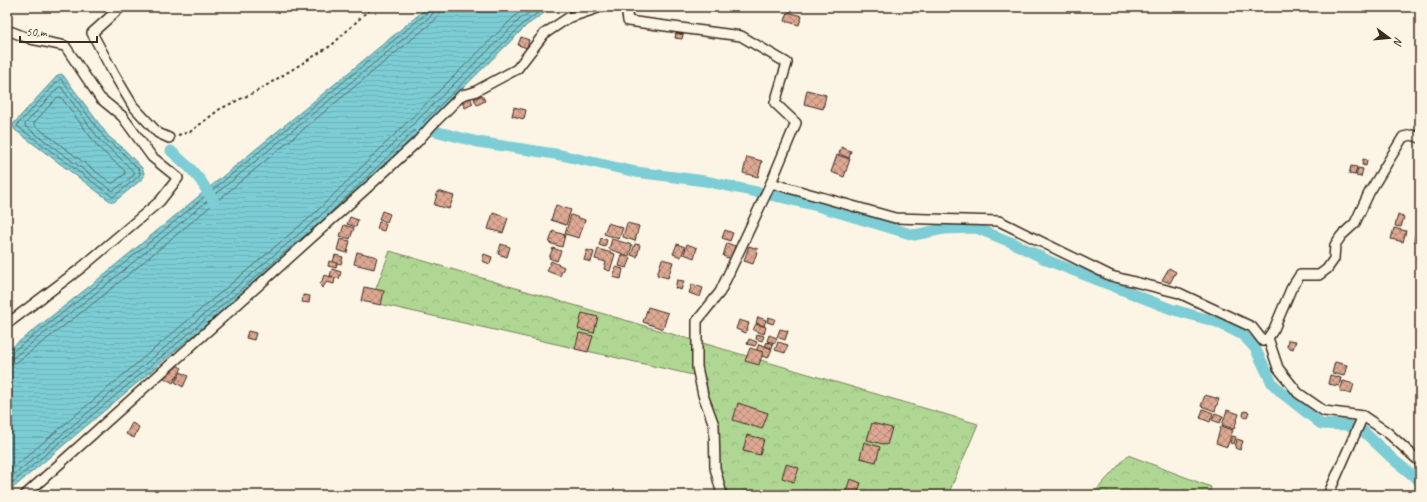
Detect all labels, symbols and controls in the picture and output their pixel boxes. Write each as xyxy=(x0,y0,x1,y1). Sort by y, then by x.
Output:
scale bar xyxy=(20,18,97,44)
north arrow xyxy=(1369,18,1409,58)
text: 50 m xyxy=(26,24,48,40)
text: N xyxy=(1390,36,1406,48)

